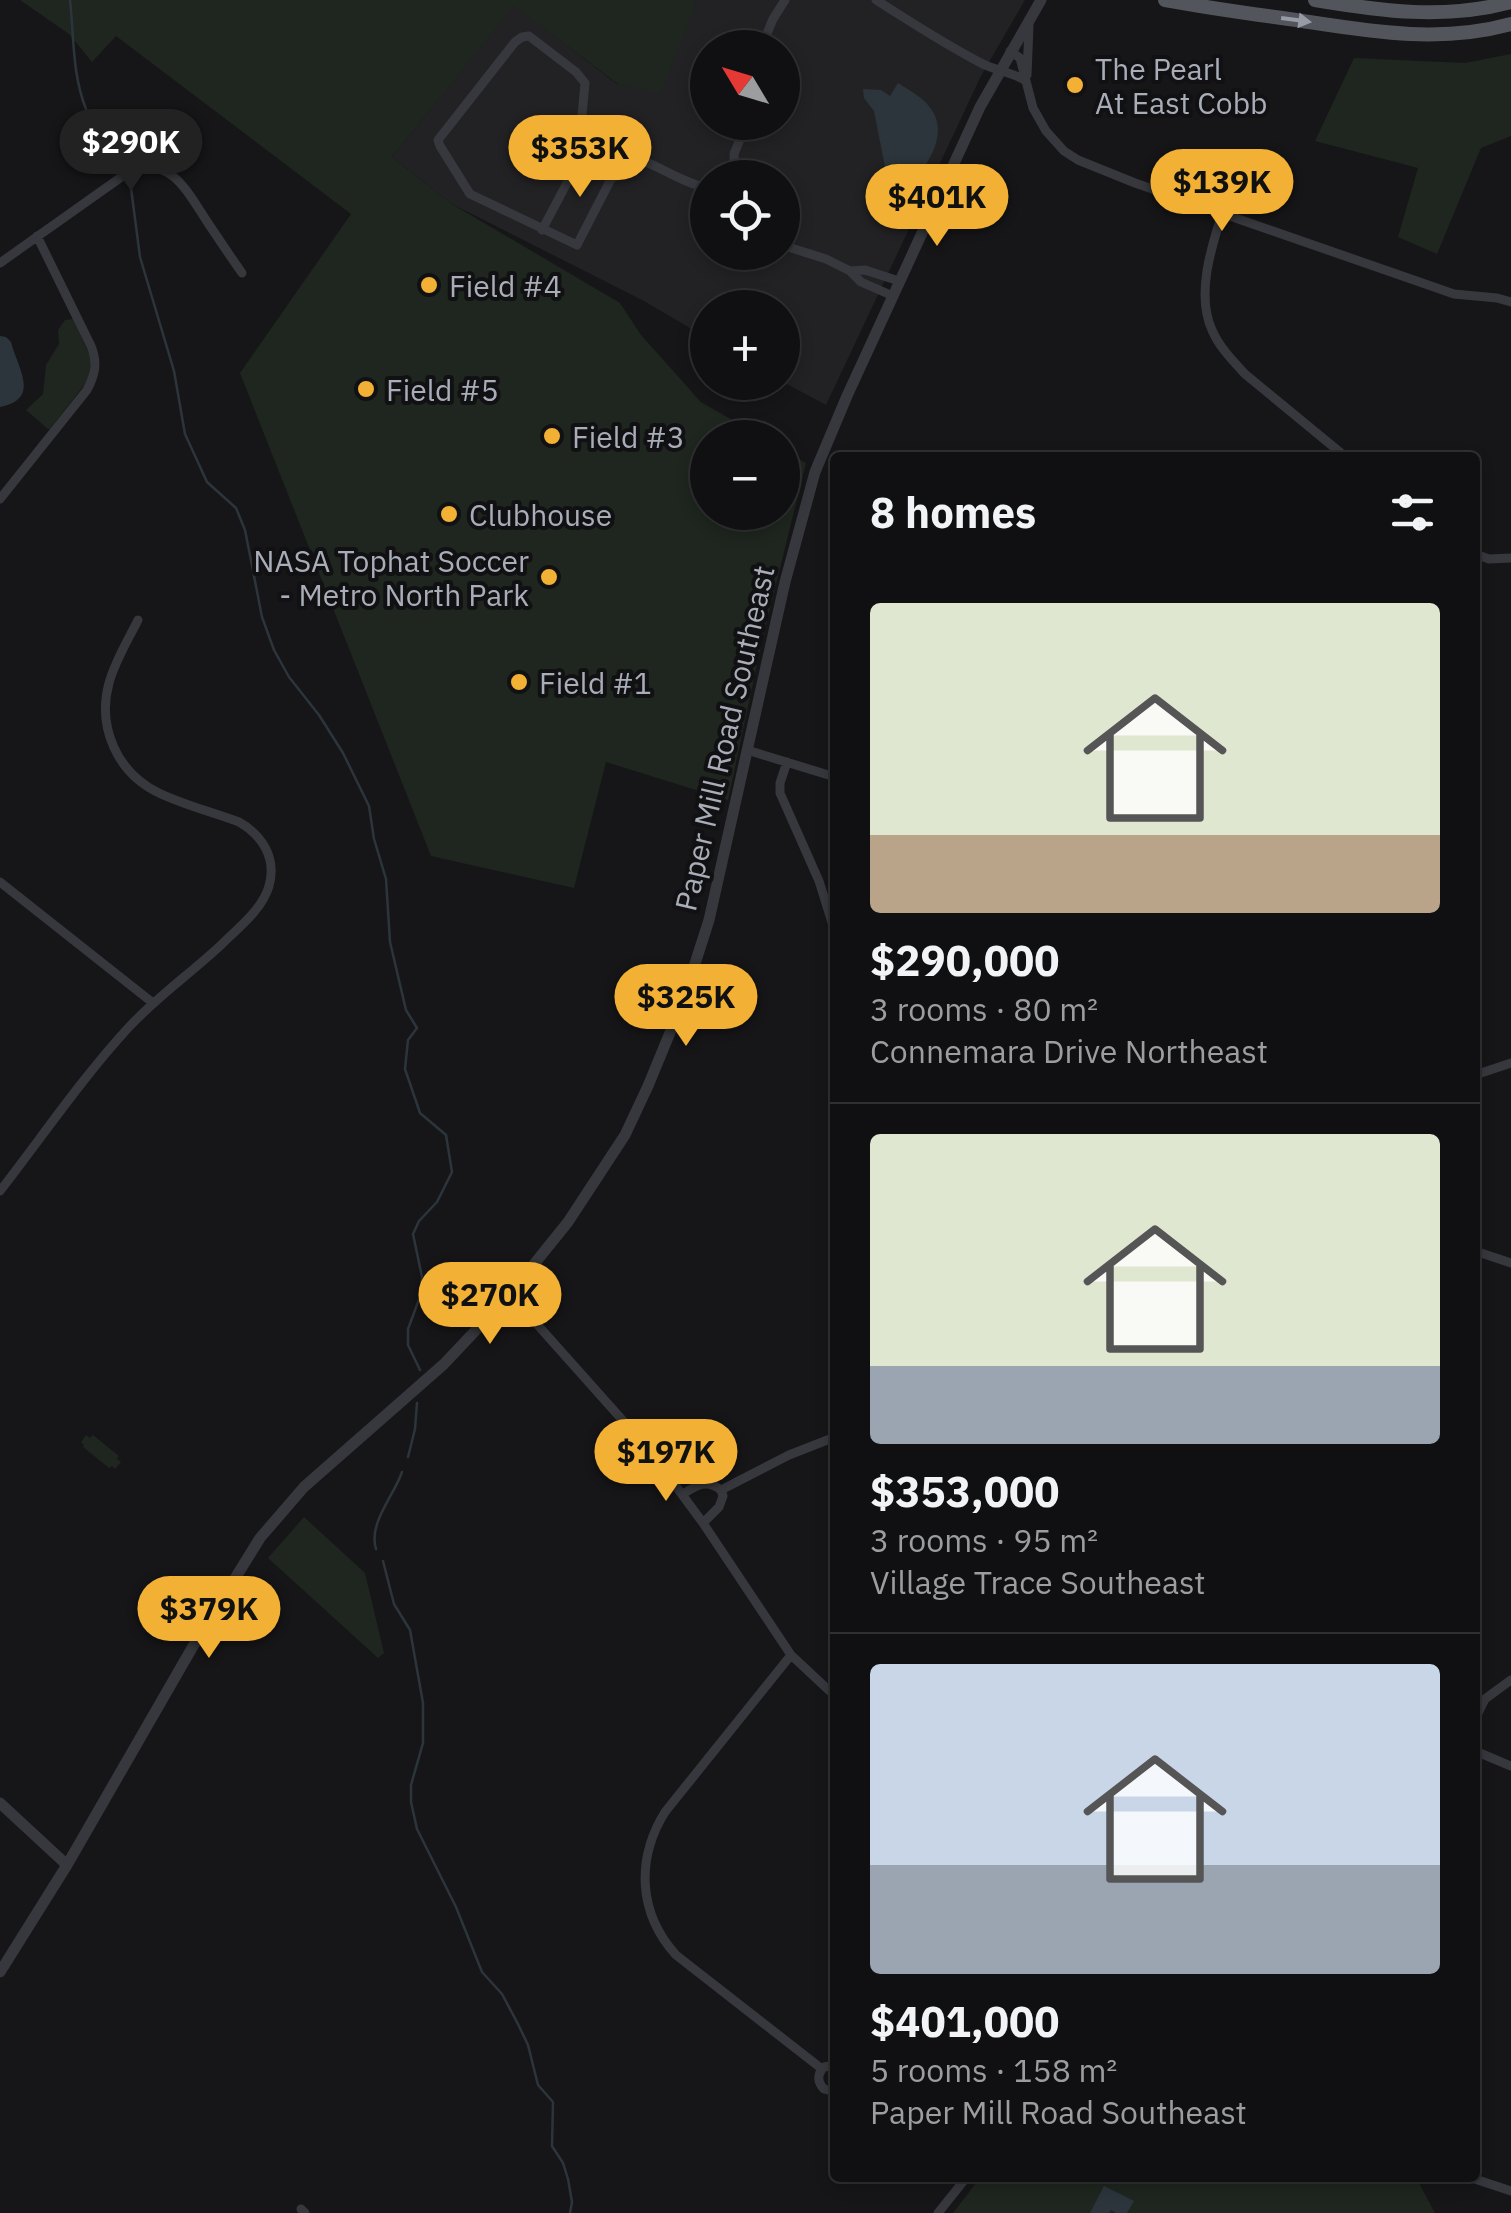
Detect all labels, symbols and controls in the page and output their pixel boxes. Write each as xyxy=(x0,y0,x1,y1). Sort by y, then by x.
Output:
one-way arrow xyxy=(1281,13,1313,29)
north arrow xyxy=(690,30,800,140)
map controls xyxy=(690,30,800,530)
place label: The Pearl At East Cobb xyxy=(1095,49,1267,122)
marker: The Pearl At East Cobb xyxy=(1064,74,1086,96)
pin: $290K xyxy=(61,109,201,194)
pin: $353K xyxy=(510,115,650,200)
text: $290K xyxy=(81,120,181,162)
text: $353K xyxy=(530,126,630,168)
pin: $139K xyxy=(1152,149,1292,234)
button: locate xyxy=(690,160,800,270)
text: $139K xyxy=(1172,160,1272,202)
pin: $401K xyxy=(867,164,1007,249)
text: $401K xyxy=(887,175,987,217)
place label: Field #4 xyxy=(449,266,562,305)
marker: Field #4 xyxy=(418,274,440,296)
button: + xyxy=(690,290,800,400)
place label: Field #5 xyxy=(386,370,499,409)
marker: Field #5 xyxy=(355,378,377,400)
place label: Field #3 xyxy=(572,417,685,456)
button: − xyxy=(690,420,800,530)
marker: Field #3 xyxy=(541,425,563,447)
text: 8 homes xyxy=(870,485,1036,540)
icon: filters xyxy=(1385,485,1440,540)
place label: Clubhouse xyxy=(469,495,612,534)
marker: Clubhouse xyxy=(438,503,460,525)
place label: NASA Tophat Soccer - Metro North Park xyxy=(253,541,529,614)
street label: Paper Mill Road Southeast xyxy=(665,562,783,914)
marker: NASA Tophat Soccer - Metro North Park xyxy=(538,566,560,588)
place label: Field #1 xyxy=(539,663,652,702)
icon: home xyxy=(1065,668,1245,848)
marker: Field #1 xyxy=(508,671,530,693)
text: $290,000 xyxy=(870,933,1059,988)
pin: $325K xyxy=(616,964,756,1049)
text: $325K xyxy=(636,975,736,1017)
text: 3 rooms · 80 m² xyxy=(870,988,1098,1030)
text: Connemara Drive Northeast xyxy=(870,1030,1268,1072)
icon: home xyxy=(1065,1199,1245,1379)
pin: $270K xyxy=(420,1262,560,1347)
text: $270K xyxy=(440,1273,540,1315)
pin: $197K xyxy=(596,1419,736,1504)
text: $197K xyxy=(616,1430,716,1472)
text: $353,000 xyxy=(870,1464,1059,1519)
text: 3 rooms · 95 m² xyxy=(870,1519,1098,1561)
text: Village Trace Southeast xyxy=(870,1561,1206,1603)
pin: $379K xyxy=(139,1576,279,1661)
text: $379K xyxy=(159,1587,259,1629)
icon: home xyxy=(1065,1729,1245,1909)
text: $401,000 xyxy=(870,1994,1059,2049)
text: 5 rooms · 158 m² xyxy=(870,2049,1117,2091)
text: Paper Mill Road Southeast xyxy=(870,2091,1247,2133)

